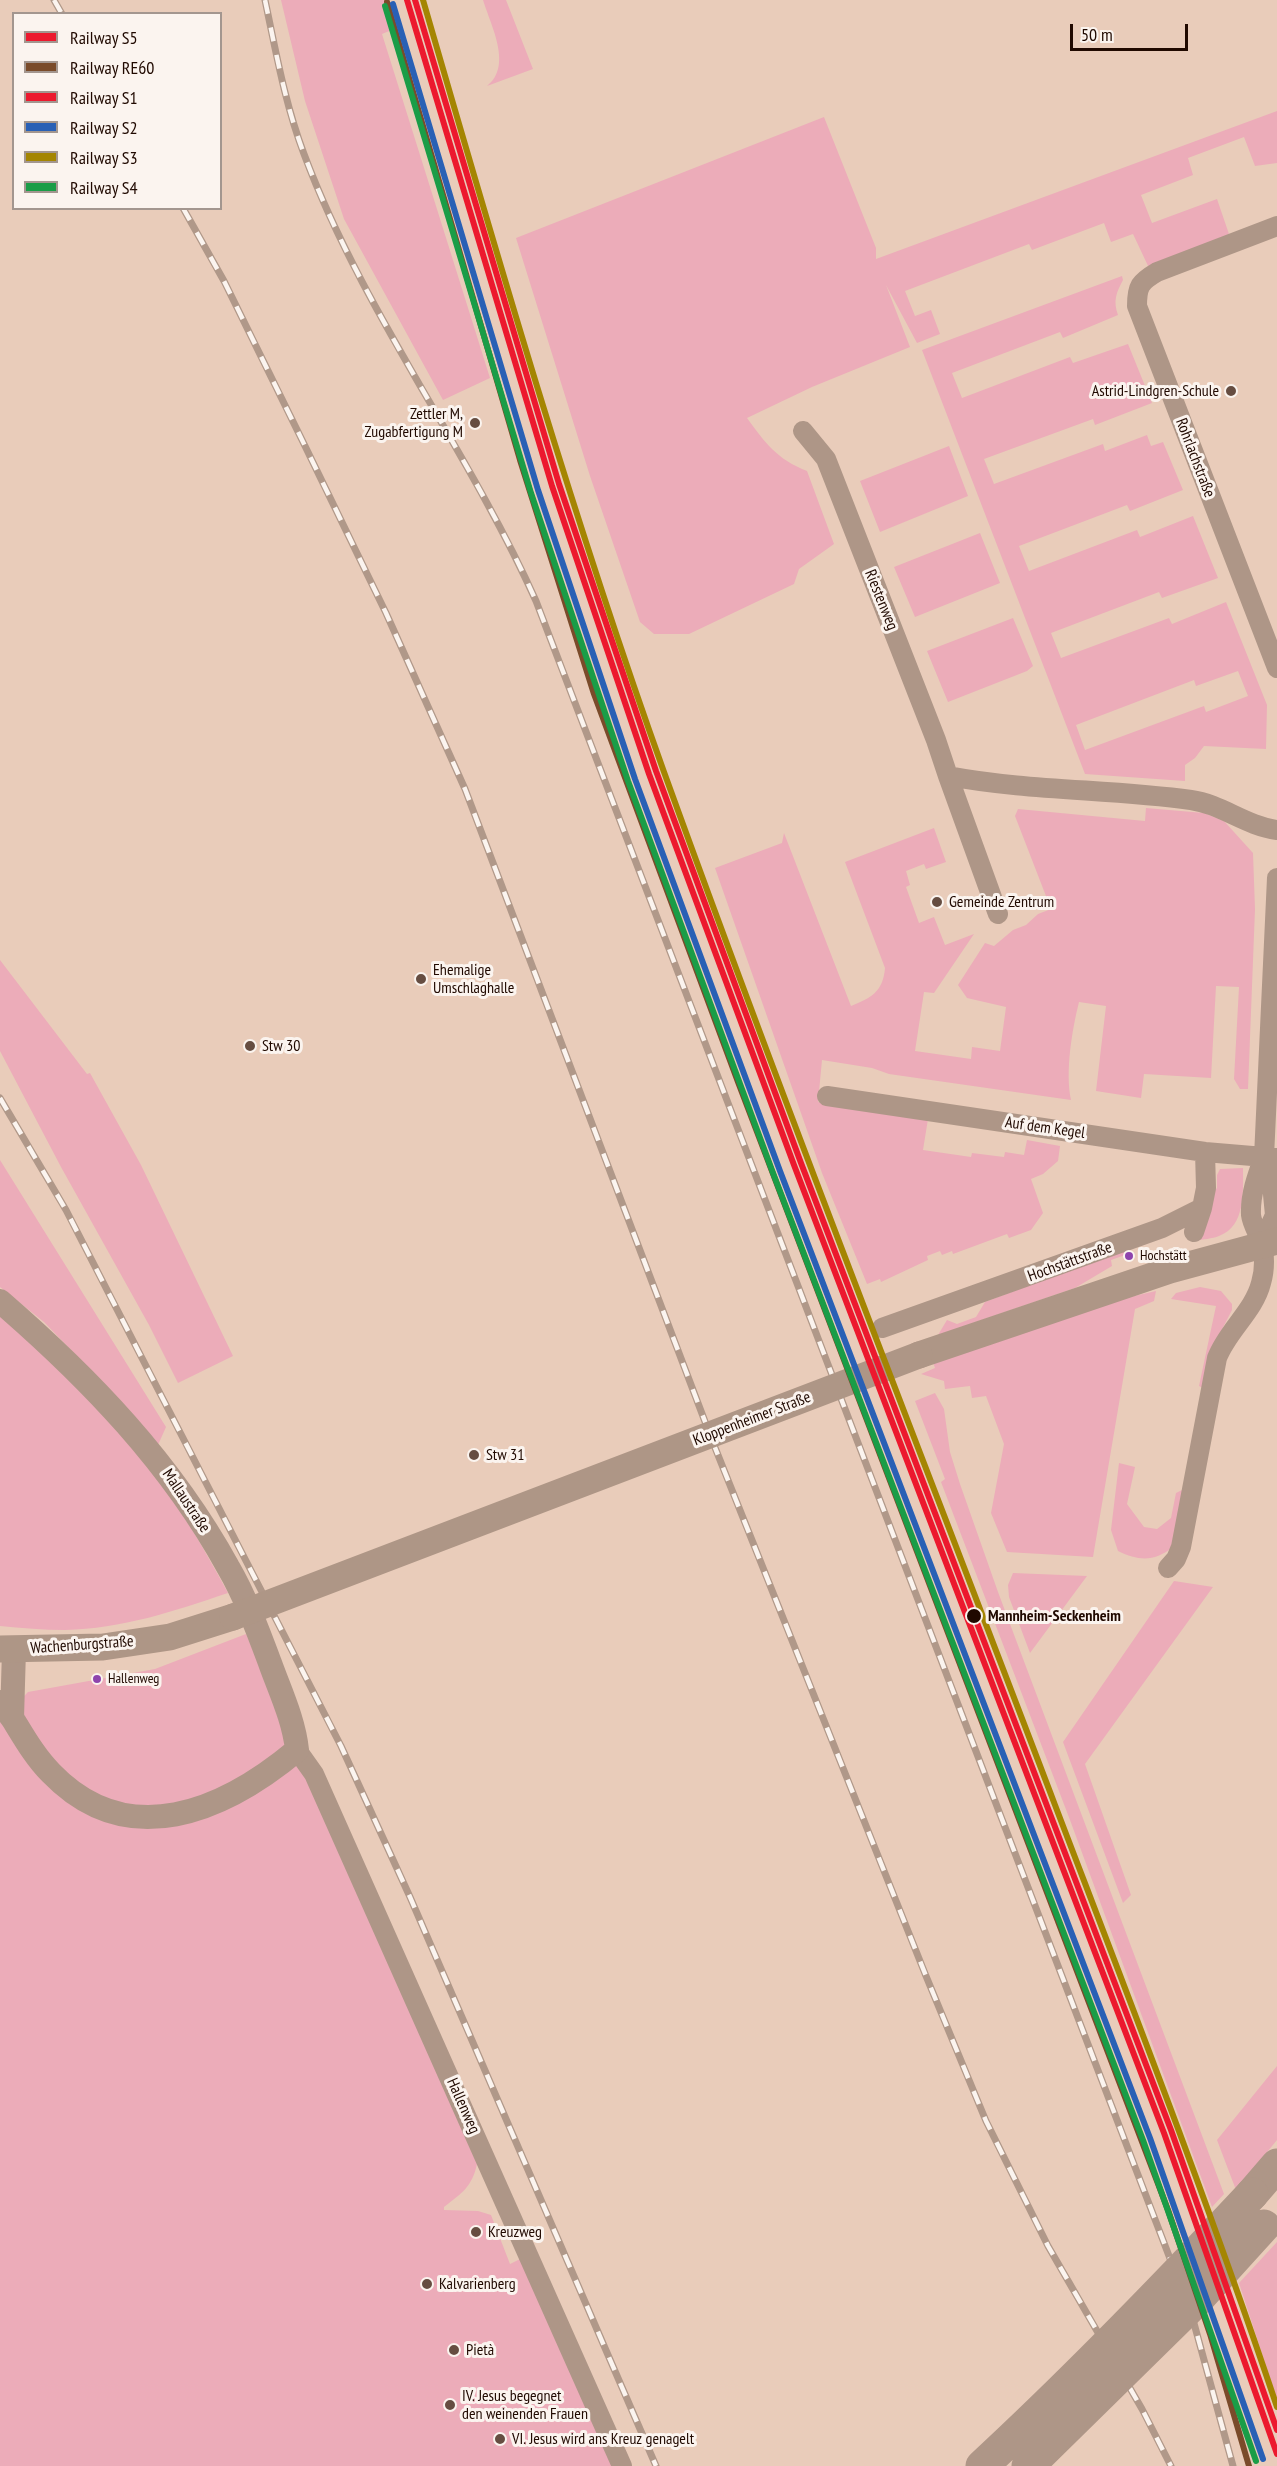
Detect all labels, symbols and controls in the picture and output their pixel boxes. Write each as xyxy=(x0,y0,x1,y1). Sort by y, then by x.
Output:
legend xyxy=(12,12,222,210)
scale bar xyxy=(1073,12,1192,50)
text: 50 m xyxy=(1081,23,1113,46)
text: Railway S5 xyxy=(70,26,138,49)
text: Railway RE60 xyxy=(70,56,154,79)
text: Railway S1 xyxy=(70,86,138,109)
text: Railway S2 xyxy=(70,116,138,139)
text: Railway S3 xyxy=(70,146,138,169)
text: Railway S4 xyxy=(70,176,138,199)
place label: Astrid-Lindgren-Schule xyxy=(1092,381,1219,401)
marker: Astrid-Lindgren-Schule xyxy=(1224,384,1238,398)
place label: Zettler M, Zugabfertigung M xyxy=(365,404,463,442)
marker: Zettler M, Zugabfertigung M xyxy=(468,416,482,430)
street label: Rohrlachstraße xyxy=(1171,416,1219,500)
street label: Riestenweg xyxy=(860,567,902,633)
place label: Gemeinde Zentrum xyxy=(949,892,1054,912)
marker: Gemeinde Zentrum xyxy=(930,895,944,909)
place label: Ehemalige Umschlaghalle xyxy=(433,960,514,998)
marker: Ehemalige Umschlaghalle xyxy=(414,972,428,986)
place label: Stw 30 xyxy=(262,1036,300,1056)
marker: Stw 30 xyxy=(243,1039,257,1053)
street label: Auf dem Kegel xyxy=(1004,1113,1086,1143)
street label: Hochstättstraße xyxy=(1025,1238,1115,1286)
place label: Hochstätt xyxy=(1140,1248,1187,1264)
marker: Hochstätt xyxy=(1123,1250,1135,1262)
street label: Kloppenheimer Straße xyxy=(690,1388,814,1450)
place label: Stw 31 xyxy=(486,1445,524,1465)
marker: Stw 31 xyxy=(467,1448,481,1462)
street label: Mallaustraße xyxy=(158,1466,214,1536)
place label: Mannheim-Seckenheim xyxy=(988,1606,1121,1626)
marker: Mannheim-Seckenheim xyxy=(965,1607,983,1625)
street label: Wachenburgstraße xyxy=(30,1632,134,1658)
place label: Hallenweg xyxy=(108,1671,159,1687)
marker: Hallenweg xyxy=(91,1673,103,1685)
street label: Hallenweg xyxy=(442,2075,484,2137)
place label: Kreuzweg xyxy=(488,2222,542,2242)
marker: Kreuzweg xyxy=(469,2225,483,2239)
place label: Kalvarienberg xyxy=(439,2274,516,2294)
marker: Kalvarienberg xyxy=(420,2277,434,2291)
place label: Pietà xyxy=(466,2340,494,2360)
marker: Pietà xyxy=(447,2343,461,2357)
place label: IV. Jesus begegnet den weinenden Frauen xyxy=(462,2386,588,2424)
marker: IV. Jesus begegnet den weinenden Frauen xyxy=(443,2398,457,2412)
place label: VI. Jesus wird ans Kreuz genagelt xyxy=(512,2429,694,2449)
marker: VI. Jesus wird ans Kreuz genagelt xyxy=(493,2432,507,2446)

